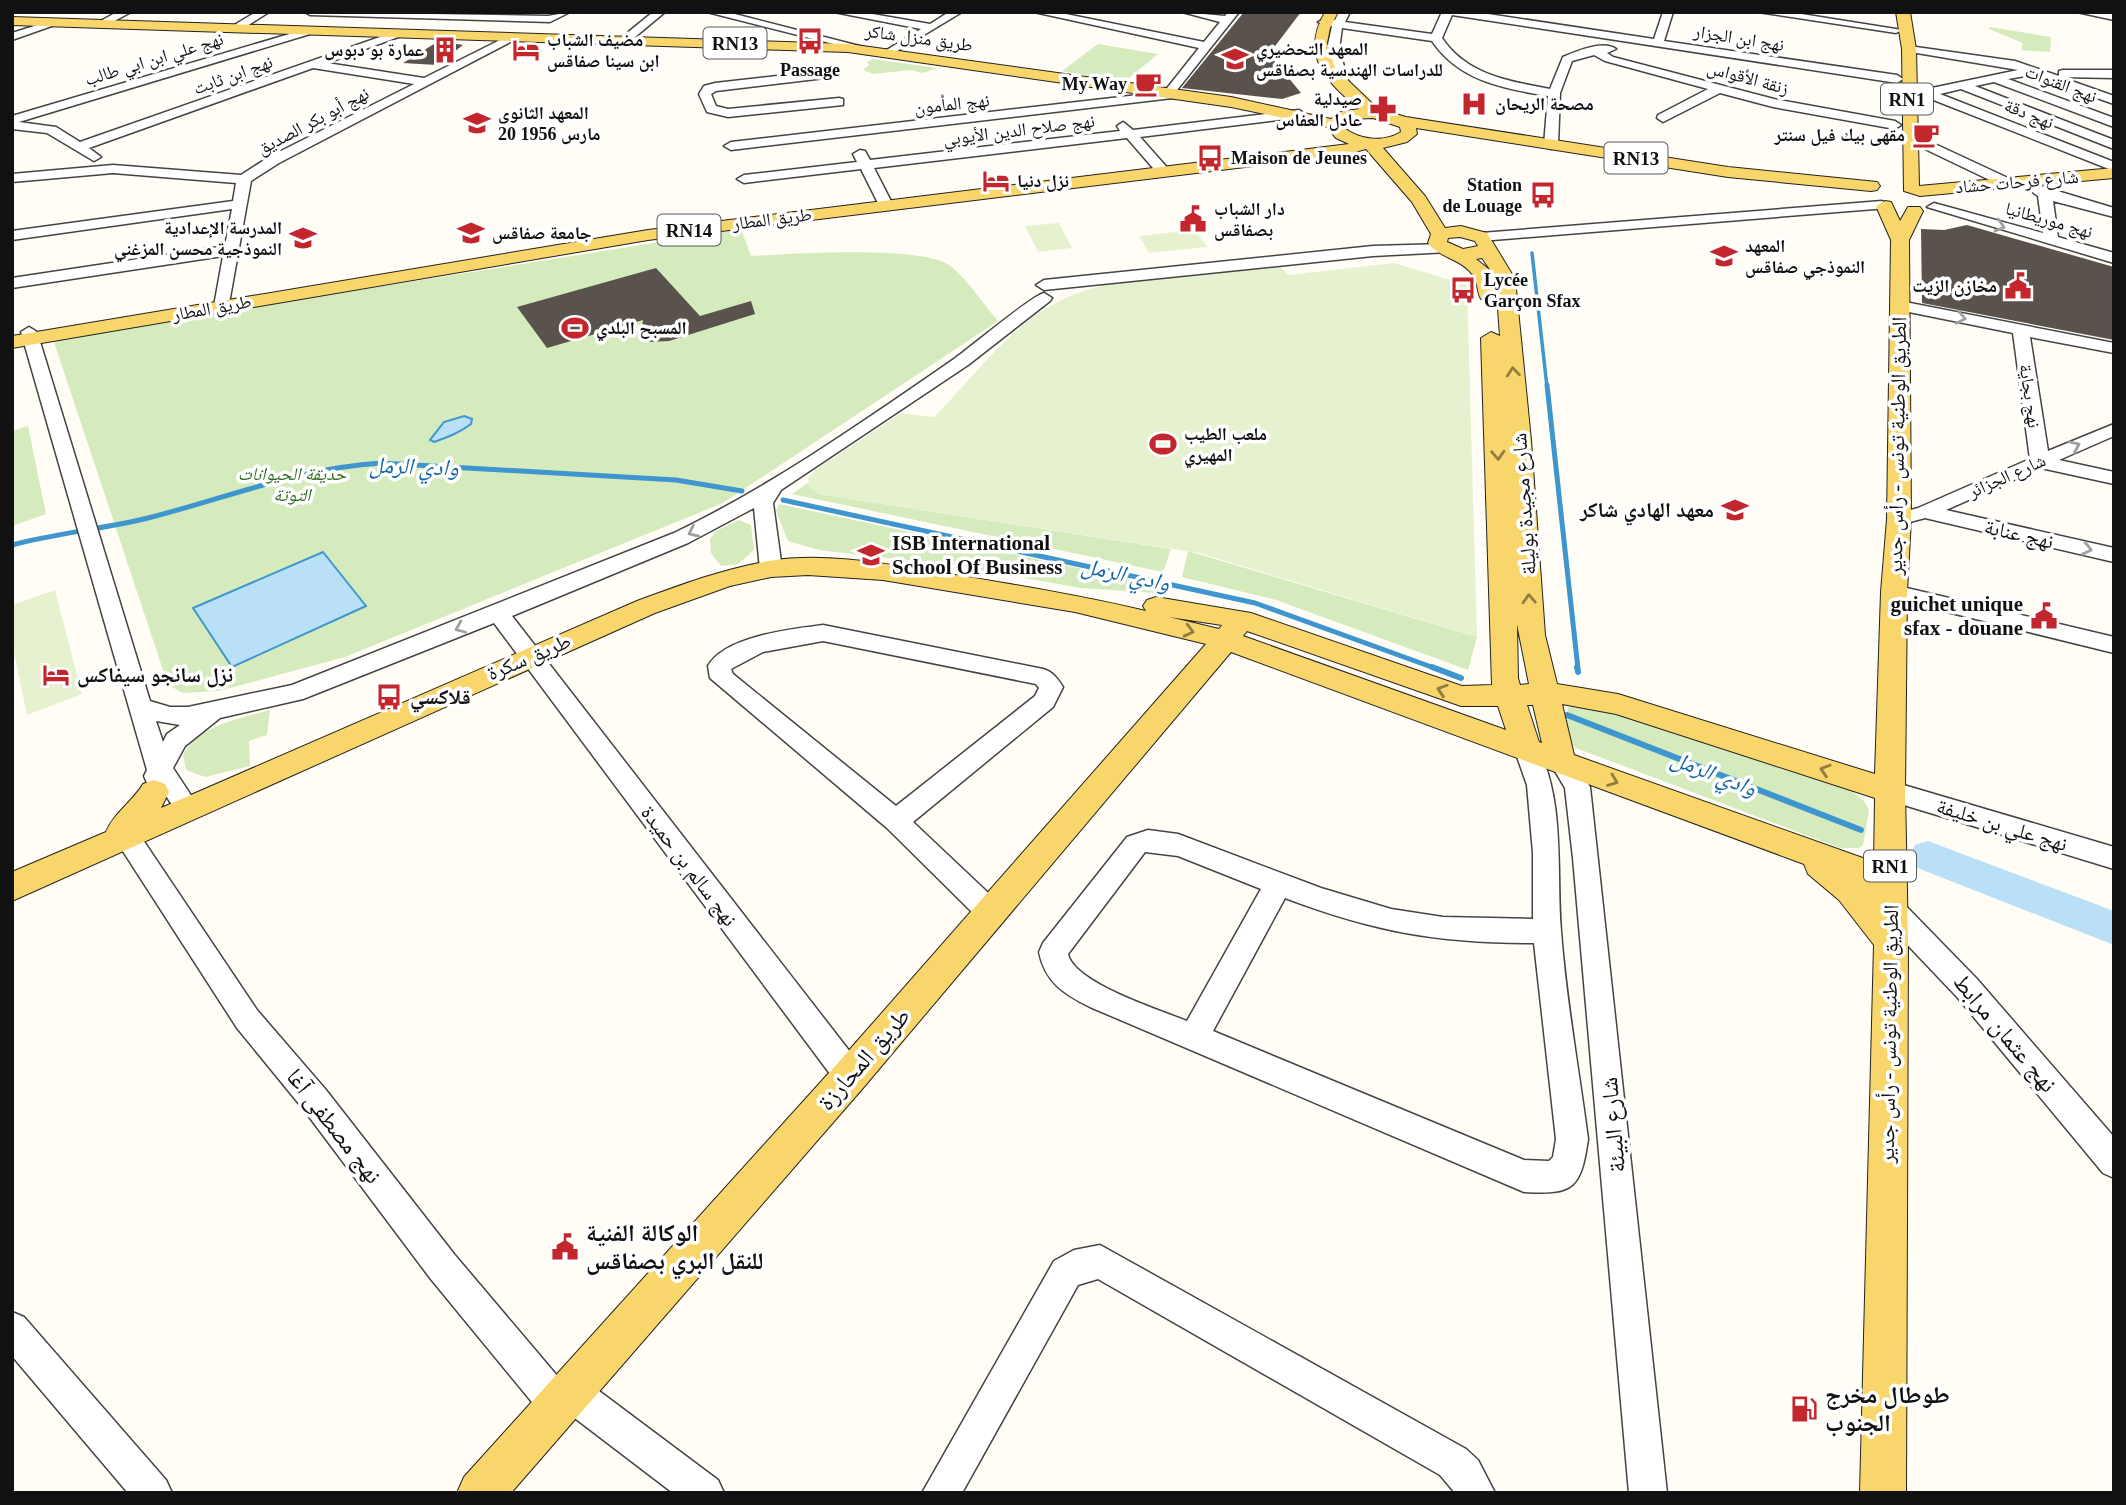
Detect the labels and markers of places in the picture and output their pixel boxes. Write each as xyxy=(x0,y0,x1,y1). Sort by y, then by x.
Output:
bus stop icon: Passage xyxy=(795,26,825,56)
place label: مضيف الشباب ابن سينا صفاقس xyxy=(547,30,660,72)
building icon: عمارة بو دبوس xyxy=(430,35,460,65)
hotel icon: مضيف الشباب ابن سينا صفاقس xyxy=(511,35,541,65)
place label: المعهد التحضيري للدراسات الهندسية بصفاقس xyxy=(1256,39,1443,81)
place label: عمارة بو دبوس xyxy=(324,40,424,61)
school or university icon: المعهد التحضيري للدراسات الهندسية بصفاقس xyxy=(1220,44,1250,74)
place label: Passage xyxy=(780,60,840,80)
cafe icon: My Way xyxy=(1133,69,1163,99)
place label: My Way xyxy=(1062,74,1127,94)
place label: صيدلية عادل العفاس xyxy=(1275,89,1362,131)
hospital icon: مصحة الريحان xyxy=(1459,89,1489,119)
pharmacy icon: صيدلية عادل العفاس xyxy=(1368,94,1398,124)
place label: مصحة الريحان xyxy=(1495,94,1594,115)
place label: المعهد الثانوي 20 مارس 1956 xyxy=(498,103,601,145)
school or university icon: المعهد الثانوي 20 مارس 1956 xyxy=(462,108,492,138)
cafe icon: مقهى بيك فيل سنتر xyxy=(1911,120,1941,150)
place label: مقهى بيك فيل سنتر xyxy=(1773,125,1905,146)
bus stop icon: Maison de Jeunes xyxy=(1195,143,1225,173)
place label: Maison de Jeunes xyxy=(1231,148,1367,168)
hotel icon: نزل دنيا xyxy=(981,166,1011,196)
place label: نزل دنيا xyxy=(1017,171,1069,192)
place label: Station de Louage xyxy=(1442,175,1522,216)
bus stop icon: Station de Louage xyxy=(1528,180,1558,210)
place label: دار الشباب بصفاقس xyxy=(1214,199,1285,241)
public building icon: دار الشباب بصفاقس xyxy=(1178,204,1208,234)
place label: المدرسة الإعدادية النموذجية محسن المزغني xyxy=(114,218,282,263)
school or university icon: جامعة صفاقس xyxy=(456,218,486,248)
school or university icon: المدرسة الإعدادية النموذجية محسن المزغني xyxy=(288,223,318,253)
place label: جامعة صفاقس xyxy=(492,223,592,244)
place label: المعهد النموذجي صفاقس xyxy=(1745,236,1865,281)
school or university icon: المعهد النموذجي صفاقس xyxy=(1709,241,1739,271)
place label: Lycée Garçon Sfax xyxy=(1484,270,1581,311)
public building icon: مخازن الزيت xyxy=(2003,271,2033,301)
bus stop icon: Lycée Garçon Sfax xyxy=(1448,275,1478,305)
place label: مخازن الزيت xyxy=(1912,276,1997,297)
sports icon: المسبح البلدي xyxy=(560,313,590,343)
place label: المسبح البلدي xyxy=(596,318,687,342)
place label: ملعب الطيب المهيري xyxy=(1184,424,1267,469)
sports icon: ملعب الطيب المهيري xyxy=(1148,429,1178,459)
school or university icon: معهد الهادي شاكر xyxy=(1720,495,1750,525)
place label: معهد الهادي شاكر xyxy=(1579,498,1714,526)
place label: ISB International School Of Business xyxy=(892,531,1062,579)
school or university icon: ISB International School Of Business xyxy=(856,540,886,570)
place label: guichet unique sfax - douane xyxy=(1891,592,2023,640)
public building icon: guichet unique sfax - douane xyxy=(2029,601,2059,631)
hotel icon: نزل سانجو سيفاكس xyxy=(41,660,71,690)
place label: نزل سانجو سيفاكس xyxy=(77,663,233,688)
bus stop icon: قلاكسي xyxy=(374,682,404,712)
place label: قلاكسي xyxy=(410,685,471,713)
place label: الوكالة الفنية للنقل البري بصفاقس xyxy=(586,1220,763,1280)
public building icon: الوكالة الفنية للنقل البري بصفاقس xyxy=(550,1232,580,1262)
place label: طوطال مخرج الجنوب xyxy=(1825,1382,1950,1437)
fuel station icon: طوطال مخرج الجنوب xyxy=(1789,1394,1819,1424)

